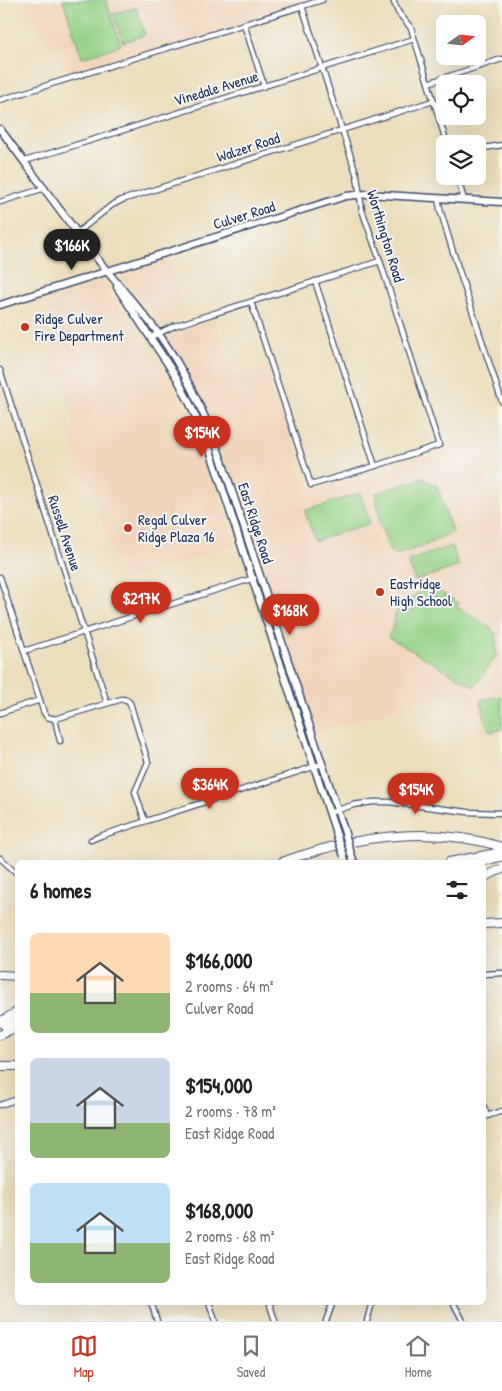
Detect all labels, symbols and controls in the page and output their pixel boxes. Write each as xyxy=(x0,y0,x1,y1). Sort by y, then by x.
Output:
north arrow xyxy=(436,15,486,65)
map controls xyxy=(436,15,486,185)
street label: Vinedale Avenue xyxy=(171,65,261,111)
button: locate xyxy=(436,75,486,125)
street label: Walzer Road xyxy=(214,127,282,167)
button: layers xyxy=(436,135,486,185)
street label: Worthington Road xyxy=(362,187,410,285)
street label: Culver Road xyxy=(210,196,278,234)
pin: $166K xyxy=(37,228,107,271)
text: $166K xyxy=(54,234,90,256)
place label: Ridge Culver Fire Department xyxy=(34,308,124,346)
marker: Ridge Culver Fire Department xyxy=(19,321,31,333)
pin: $154K xyxy=(167,416,237,458)
text: $154K xyxy=(184,421,220,443)
street label: East Ridge Road xyxy=(233,480,279,566)
street label: Russell Avenue xyxy=(43,493,87,573)
place label: Regal Culver Ridge Plaza 16 xyxy=(138,509,214,547)
marker: Regal Culver Ridge Plaza 16 xyxy=(122,522,134,534)
place label: Eastridge High School xyxy=(390,573,452,611)
pin: $217K xyxy=(106,582,176,624)
marker: Eastridge High School xyxy=(374,586,386,598)
text: $217K xyxy=(122,587,160,609)
pin: $168K xyxy=(255,594,325,636)
text: $168K xyxy=(272,599,308,621)
pin: $364K xyxy=(175,768,245,810)
pin: $154K xyxy=(381,772,451,815)
text: $364K xyxy=(192,773,228,795)
text: $154K xyxy=(398,778,434,800)
text: 6 homes xyxy=(30,876,91,905)
icon: filters xyxy=(443,876,471,904)
text: $166,000 xyxy=(185,946,253,975)
icon: home xyxy=(70,953,130,1013)
text: 2 rooms · 64 m² xyxy=(185,975,273,997)
text: Culver Road xyxy=(185,997,253,1019)
text: $154,000 xyxy=(185,1071,253,1100)
icon: home xyxy=(70,1078,130,1138)
text: 2 rooms · 78 m² xyxy=(185,1100,276,1122)
text: East Ridge Road xyxy=(185,1122,274,1144)
text: $168,000 xyxy=(185,1196,253,1225)
icon: home xyxy=(70,1203,130,1263)
text: 2 rooms · 68 m² xyxy=(185,1225,274,1247)
text: East Ridge Road xyxy=(185,1247,274,1269)
tab: Map xyxy=(70,1332,98,1381)
tab: Saved xyxy=(237,1332,265,1381)
tab: Home xyxy=(404,1332,432,1381)

